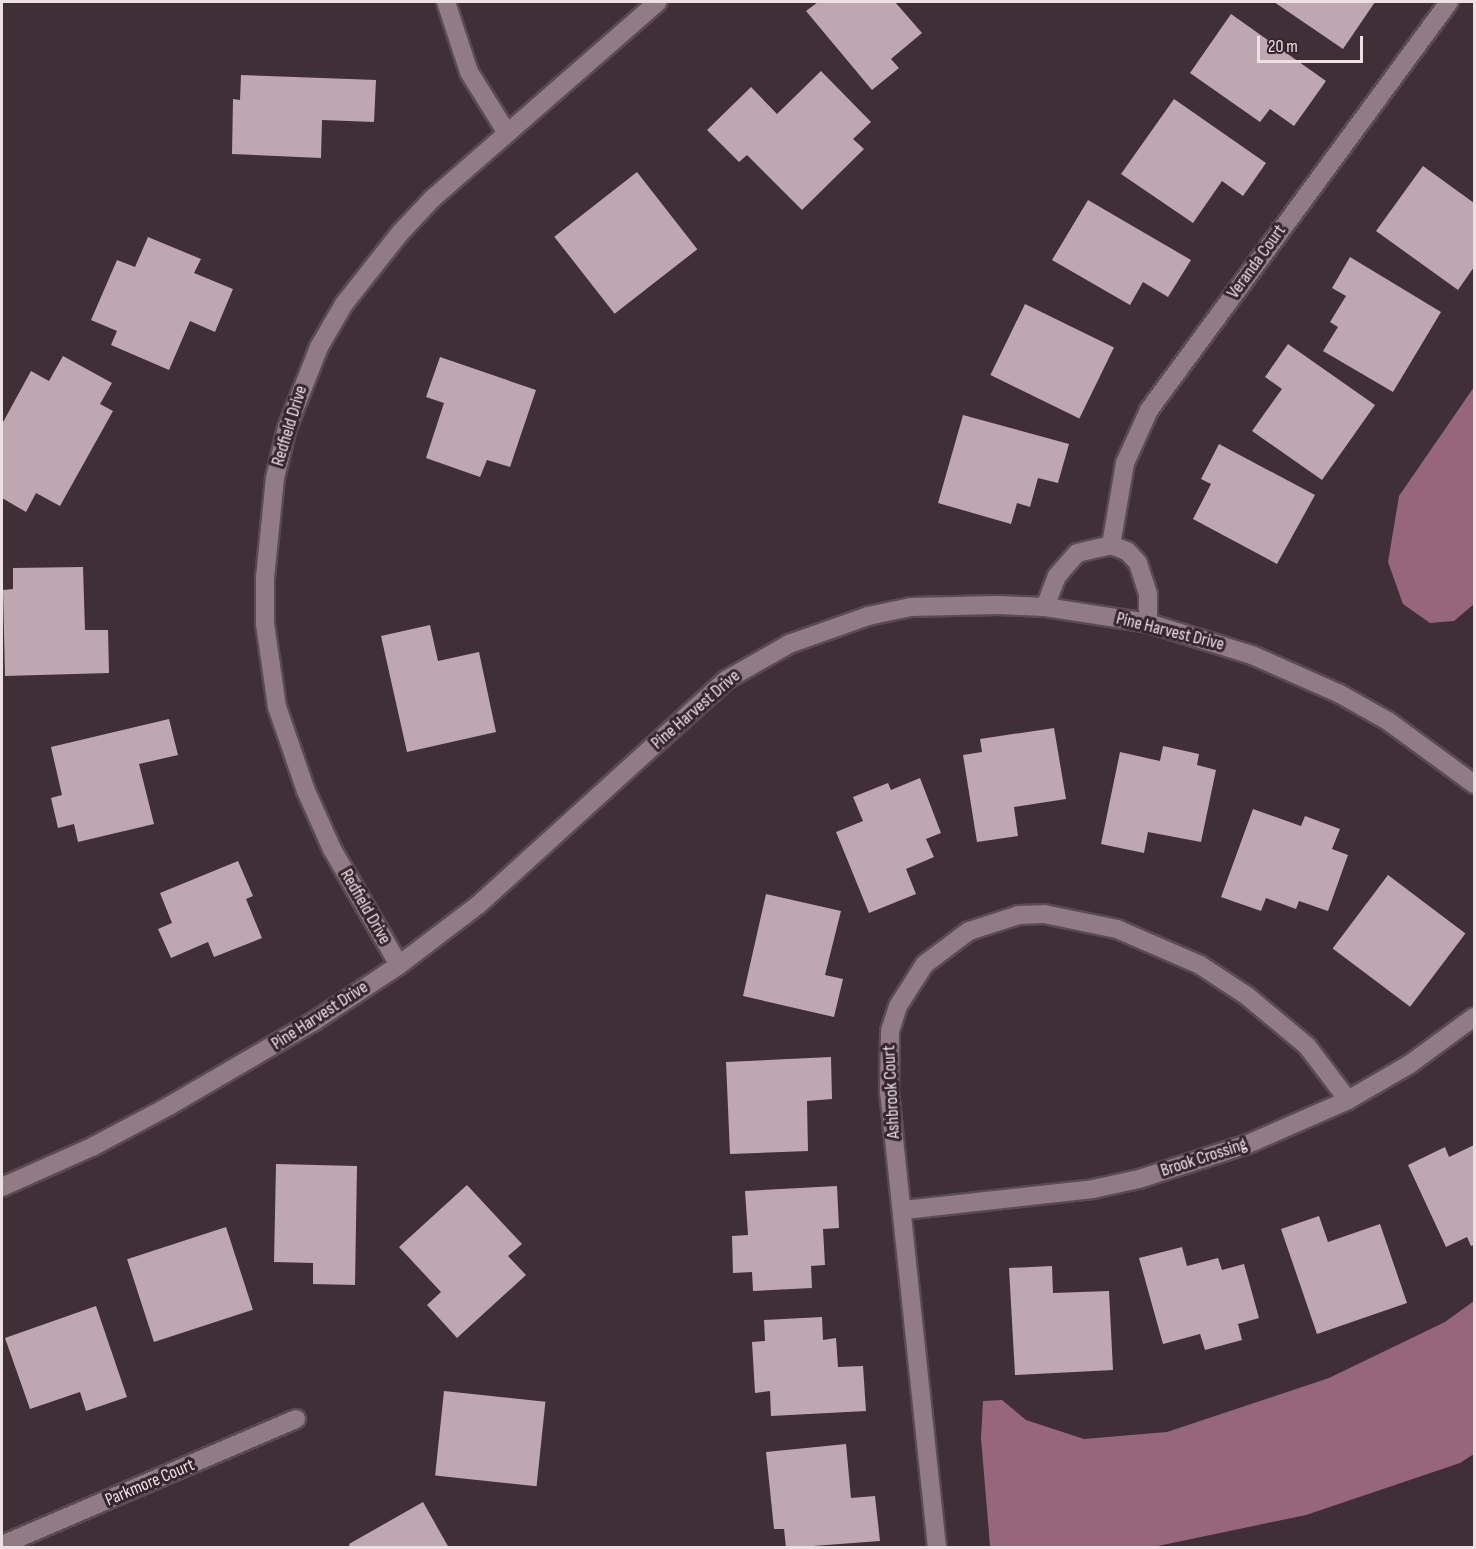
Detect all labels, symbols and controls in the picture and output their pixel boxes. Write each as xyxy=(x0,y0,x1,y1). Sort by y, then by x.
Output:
scale bar xyxy=(1260,24,1366,62)
text: 20 m xyxy=(1268,36,1298,57)
street label: Veranda Court xyxy=(1223,221,1291,303)
street label: Redfield Drive xyxy=(268,383,312,469)
street label: Pine Harvest Drive xyxy=(1114,608,1226,656)
street label: Pine Harvest Drive xyxy=(647,666,745,754)
street label: Redfield Drive xyxy=(335,866,395,948)
street label: Pine Harvest Drive xyxy=(268,977,372,1055)
street label: Ashbrook Court xyxy=(879,1045,905,1139)
street label: Brook Crossing xyxy=(1158,1134,1250,1182)
street label: Parkmore Court xyxy=(102,1455,198,1511)

